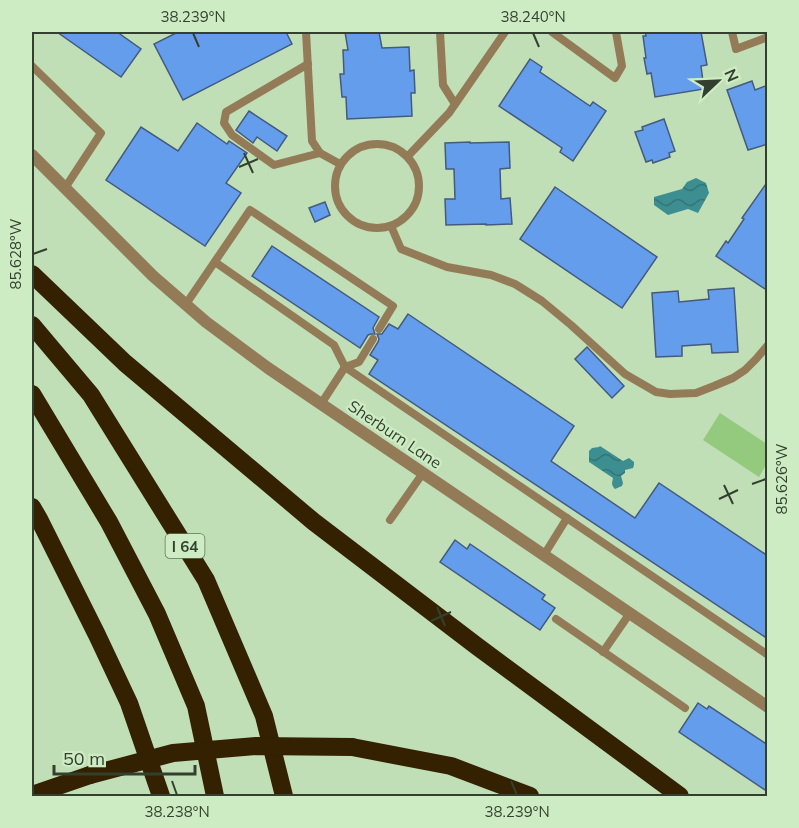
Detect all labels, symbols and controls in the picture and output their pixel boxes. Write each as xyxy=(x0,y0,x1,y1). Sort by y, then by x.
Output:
text: 38.239°N xyxy=(160,7,226,26)
text: 38.240°N xyxy=(500,7,566,26)
north arrow xyxy=(688,51,748,111)
text: N xyxy=(720,66,743,85)
text: 85.628°W xyxy=(6,218,25,289)
street label: Sherburn Lane xyxy=(344,395,446,473)
text: 85.626°W xyxy=(772,443,791,514)
road number: I 64 xyxy=(166,534,204,558)
scale bar xyxy=(54,738,195,776)
text: 50 m xyxy=(63,747,105,770)
text: 38.238°N xyxy=(144,802,210,821)
text: 38.239°N xyxy=(484,802,550,821)

